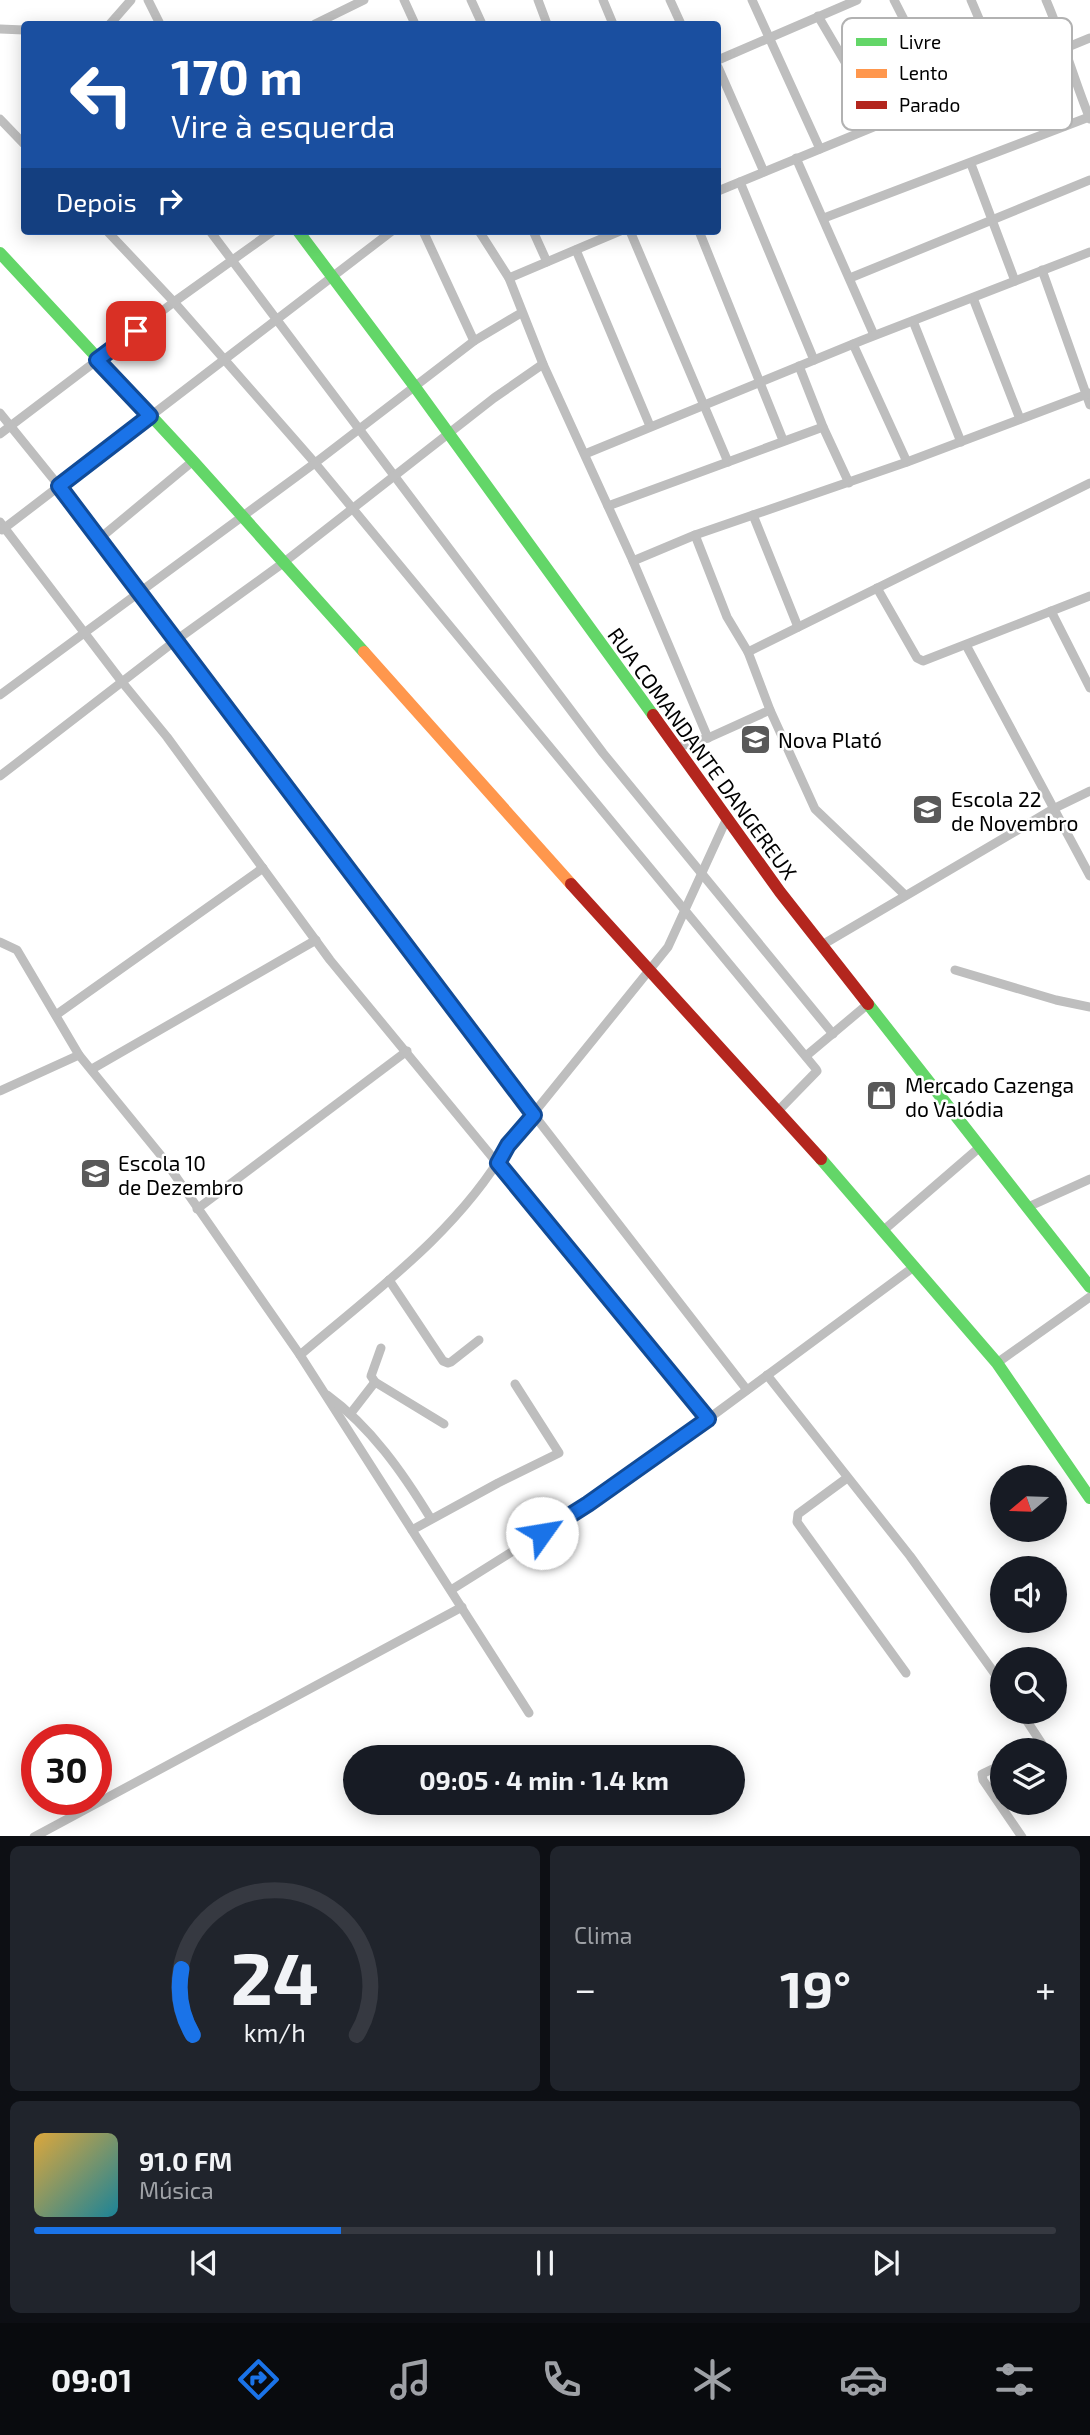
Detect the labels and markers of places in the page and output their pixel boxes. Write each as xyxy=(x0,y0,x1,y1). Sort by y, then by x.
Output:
pin xyxy=(106,301,166,361)
school or university icon: Nova Plató xyxy=(738,722,772,756)
place label: Nova Plató xyxy=(778,727,882,752)
place label: Escola 22 de Novembro xyxy=(951,786,1078,835)
school or university icon: Escola 22 de Novembro xyxy=(911,793,945,827)
place label: Mercado Cazenga do Valódia xyxy=(905,1072,1074,1121)
shop icon: Mercado Cazenga do Valódia xyxy=(865,1079,899,1113)
place label: Escola 10 de Dezembro xyxy=(118,1150,244,1199)
school or university icon: Escola 10 de Dezembro xyxy=(78,1157,112,1191)

